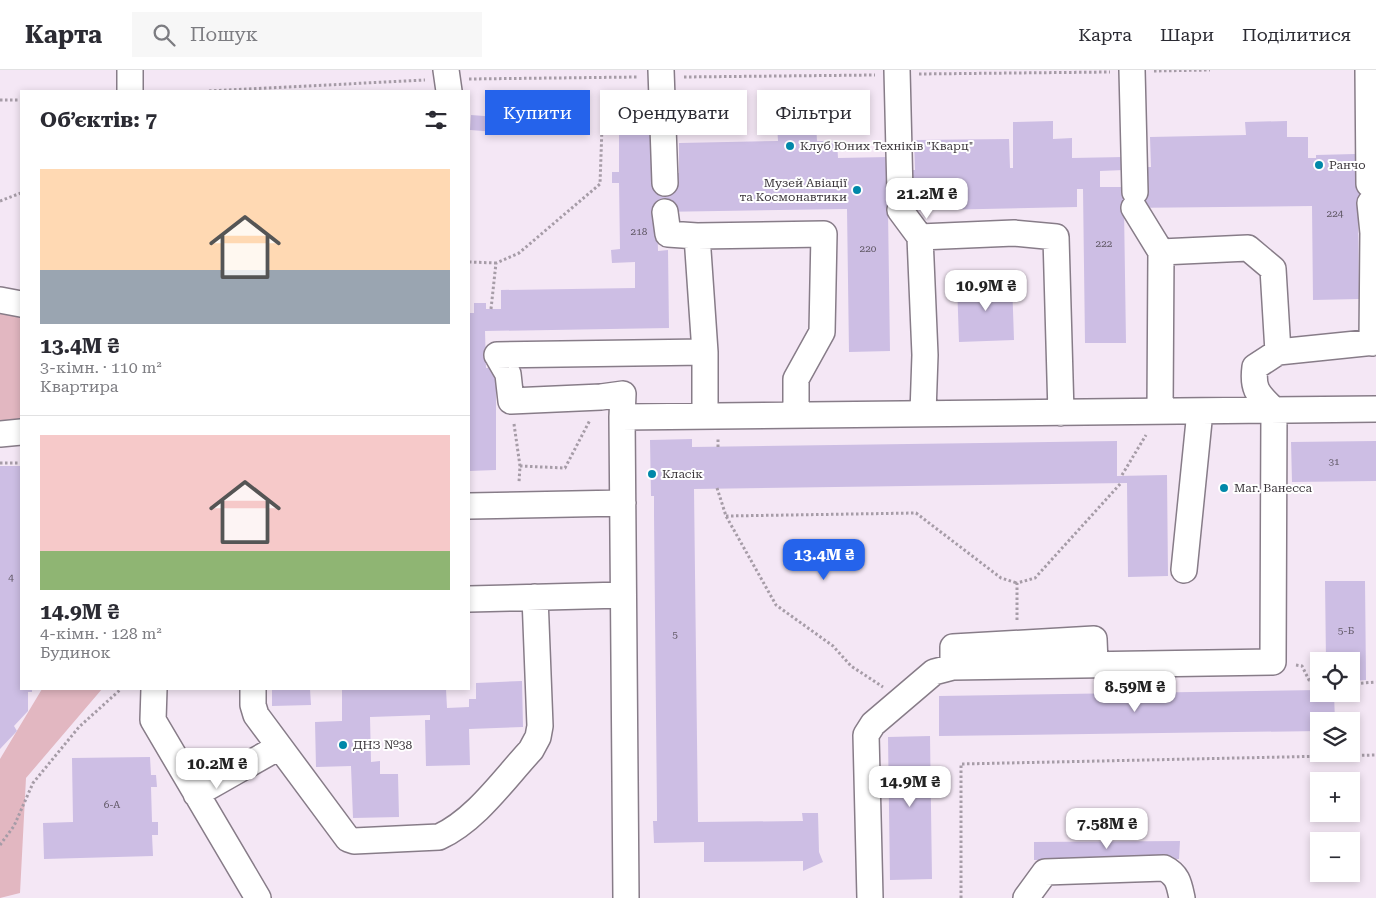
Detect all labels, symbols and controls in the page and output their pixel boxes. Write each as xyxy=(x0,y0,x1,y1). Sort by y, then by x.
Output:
search box xyxy=(132,12,482,57)
text: Карта xyxy=(25,21,102,49)
icon: search xyxy=(150,21,178,49)
text: Пошук xyxy=(190,23,258,46)
text: Карта xyxy=(1078,24,1132,45)
text: Шари xyxy=(1160,24,1214,45)
text: Поділитися xyxy=(1242,24,1351,45)
chip: Купити xyxy=(485,90,590,135)
chip: Орендувати xyxy=(600,90,747,135)
chip: Фільтри xyxy=(757,90,870,135)
icon: filters xyxy=(422,106,450,134)
text: Об’єктів: 7 xyxy=(40,108,157,132)
place label: Клуб Юних Техніків "Кварц" xyxy=(800,139,973,153)
marker: Клуб Юних Техніків "Кварц" xyxy=(784,140,796,152)
place label: Ранчо xyxy=(1329,158,1366,172)
marker: Ранчо xyxy=(1313,159,1325,171)
place label: Музей Авіації та Космонавтики xyxy=(740,176,847,204)
pin: 21.2M ₴ xyxy=(881,178,973,220)
marker: Музей Авіації та Космонавтики xyxy=(851,184,863,196)
text: 21.2M ₴ xyxy=(897,184,957,203)
icon: home xyxy=(200,202,290,292)
house number: 224 xyxy=(1327,208,1344,219)
house number: 218 xyxy=(631,226,648,237)
house number: 222 xyxy=(1096,238,1113,249)
house number: 220 xyxy=(860,243,877,254)
pin: 10.9M ₴ xyxy=(940,270,1032,312)
text: 10.9M ₴ xyxy=(956,276,1016,295)
text: 13.4M ₴ xyxy=(40,334,119,358)
text: 3-кімн. · 110 m² xyxy=(40,358,162,377)
text: Квартира xyxy=(40,377,118,396)
house number: 31 xyxy=(1328,456,1340,467)
icon: home xyxy=(200,467,290,557)
place label: Класік xyxy=(662,467,703,481)
marker: Класік xyxy=(646,468,658,480)
place label: Маг. Ванесса xyxy=(1234,481,1313,495)
marker: Маг. Ванесса xyxy=(1218,482,1230,494)
pin: 13.4M ₴ xyxy=(778,538,870,581)
text: 13.4M ₴ xyxy=(794,545,854,564)
house number: 4 xyxy=(8,572,14,583)
text: 14.9M ₴ xyxy=(40,600,119,624)
text: 4-кімн. · 128 m² xyxy=(40,624,162,643)
house number: 5-Б xyxy=(1338,625,1355,636)
house number: 5 xyxy=(672,629,678,640)
text: Будинок xyxy=(40,643,111,662)
map controls xyxy=(1310,652,1360,882)
button: locate xyxy=(1310,652,1360,702)
pin: 8.59M ₴ xyxy=(1089,670,1181,713)
text: 8.59M ₴ xyxy=(1105,677,1165,696)
button: layers xyxy=(1310,712,1360,762)
place label: ДНЗ №38 xyxy=(353,738,412,752)
marker: ДНЗ №38 xyxy=(337,739,349,751)
pin: 10.2M ₴ xyxy=(171,748,263,790)
text: 10.2M ₴ xyxy=(187,754,247,773)
pin: 14.9M ₴ xyxy=(864,766,956,808)
text: 14.9M ₴ xyxy=(880,772,940,791)
button: + xyxy=(1310,772,1360,822)
house number: 6-А xyxy=(104,799,120,810)
pin: 7.58M ₴ xyxy=(1061,808,1153,850)
text: 7.58M ₴ xyxy=(1077,814,1137,833)
button: − xyxy=(1310,832,1360,882)

